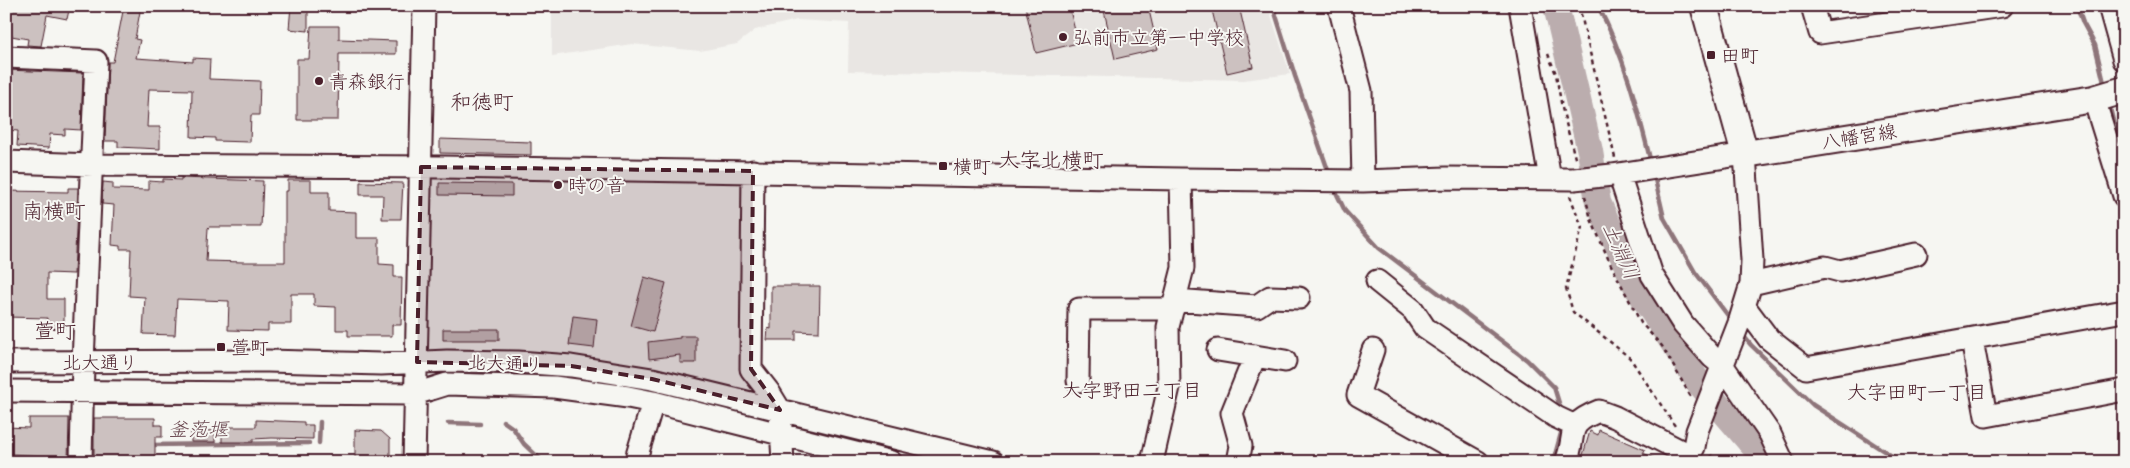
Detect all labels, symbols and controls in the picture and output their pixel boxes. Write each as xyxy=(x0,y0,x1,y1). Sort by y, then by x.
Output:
place label: 弘前市立第一中学校 xyxy=(1073,26,1244,51)
marker: 弘前市立第一中学校 xyxy=(1057,31,1069,43)
place label: 田町 xyxy=(1721,44,1759,69)
marker: 田町 xyxy=(1705,49,1717,61)
place label: 青森銀行 xyxy=(329,70,405,95)
marker: 青森銀行 xyxy=(313,75,325,87)
district label: 和徳町 xyxy=(451,89,514,117)
street label: 八幡宮線 xyxy=(1820,119,1899,156)
district label: 大字北横町 xyxy=(999,147,1104,175)
place label: 横町 xyxy=(953,155,991,180)
marker: 横町 xyxy=(937,160,949,172)
place label: 時の音 xyxy=(568,174,625,199)
marker: 時の音 xyxy=(552,179,564,191)
district label: 南横町 xyxy=(23,198,86,226)
water label: 土淵川 xyxy=(1595,219,1644,285)
district label: 萱町 xyxy=(34,318,76,346)
place label: 萱町 xyxy=(231,336,269,361)
marker: 萱町 xyxy=(215,341,227,353)
street label: 北大通り xyxy=(62,351,138,376)
street label: 北大通り xyxy=(467,351,543,378)
district label: 大字野田二丁目 xyxy=(1062,378,1202,405)
district label: 大字田町一丁目 xyxy=(1847,380,1987,407)
water label: 釜萢堰 xyxy=(168,417,230,444)

